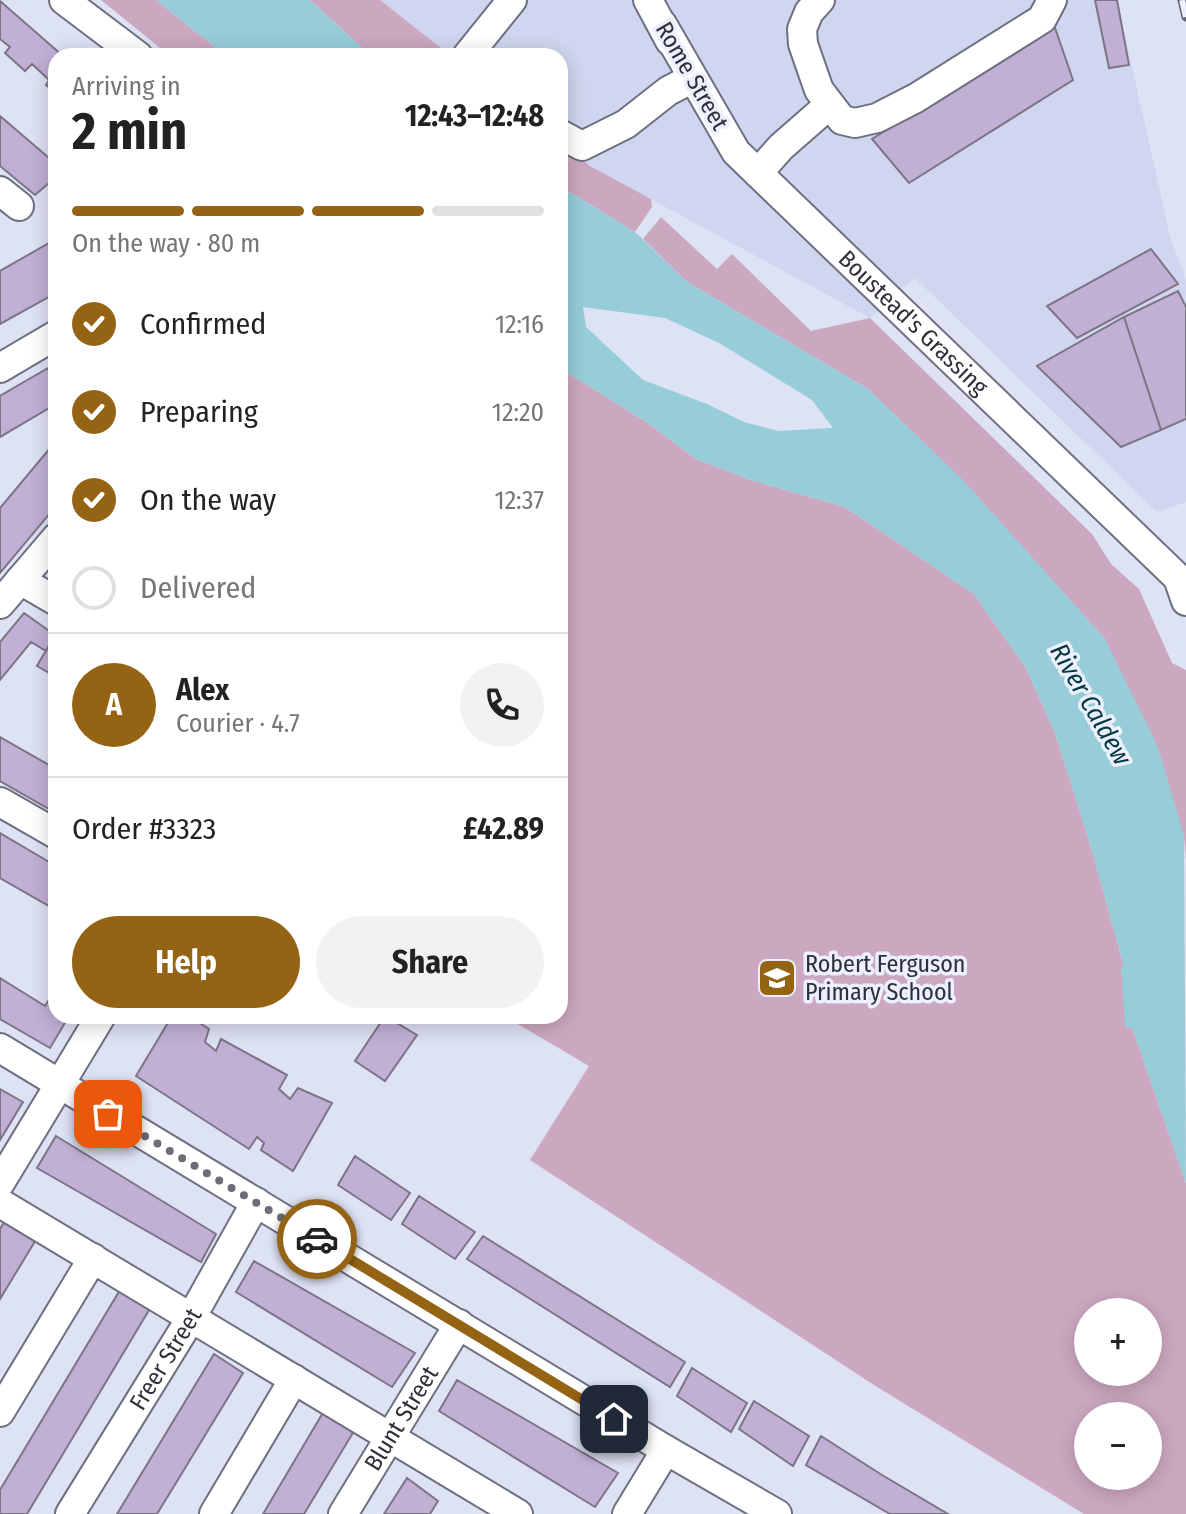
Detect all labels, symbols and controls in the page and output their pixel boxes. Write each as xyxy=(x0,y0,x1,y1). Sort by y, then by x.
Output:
street label: Rome Street xyxy=(650,17,734,135)
text: Arriving in xyxy=(72,71,181,102)
text: 12:43–12:48 xyxy=(405,98,544,134)
text: 2 min xyxy=(72,100,187,163)
text: On the way · 80 m xyxy=(72,228,260,259)
street label: Boustead's Grassing xyxy=(833,245,994,401)
icon: check xyxy=(72,302,116,346)
text: Confirmed xyxy=(140,306,266,342)
text: 12:16 xyxy=(495,309,544,340)
icon: check xyxy=(72,390,116,434)
text: Preparing xyxy=(140,394,258,430)
text: 12:20 xyxy=(492,397,544,428)
icon: check xyxy=(72,478,116,522)
text: On the way xyxy=(140,482,276,518)
text: 12:37 xyxy=(495,485,544,516)
text: Delivered xyxy=(140,570,256,606)
water label: River Caldew xyxy=(1043,638,1138,771)
button: phone xyxy=(460,663,544,747)
text: Alex xyxy=(176,672,229,708)
text: A xyxy=(106,687,122,723)
text: Courier · 4.7 xyxy=(176,708,300,739)
text: Order #3323 xyxy=(72,811,216,847)
text: £42.89 xyxy=(463,811,544,847)
button: Help xyxy=(72,916,300,1008)
button: Share xyxy=(316,916,544,1008)
place label: Robert Ferguson Primary School xyxy=(805,950,966,1006)
school or university icon: Robert Ferguson Primary School xyxy=(756,957,798,999)
pin xyxy=(74,1080,142,1148)
icon: bag xyxy=(86,1092,130,1136)
courier xyxy=(277,1199,357,1279)
icon: car xyxy=(295,1217,339,1261)
map controls xyxy=(1074,1298,1162,1490)
button: + xyxy=(1074,1298,1162,1386)
street label: Freer Street xyxy=(124,1303,208,1415)
street label: Blunt Street xyxy=(359,1361,444,1476)
pin xyxy=(580,1385,648,1453)
icon: home xyxy=(592,1397,636,1441)
button: − xyxy=(1074,1402,1162,1490)

